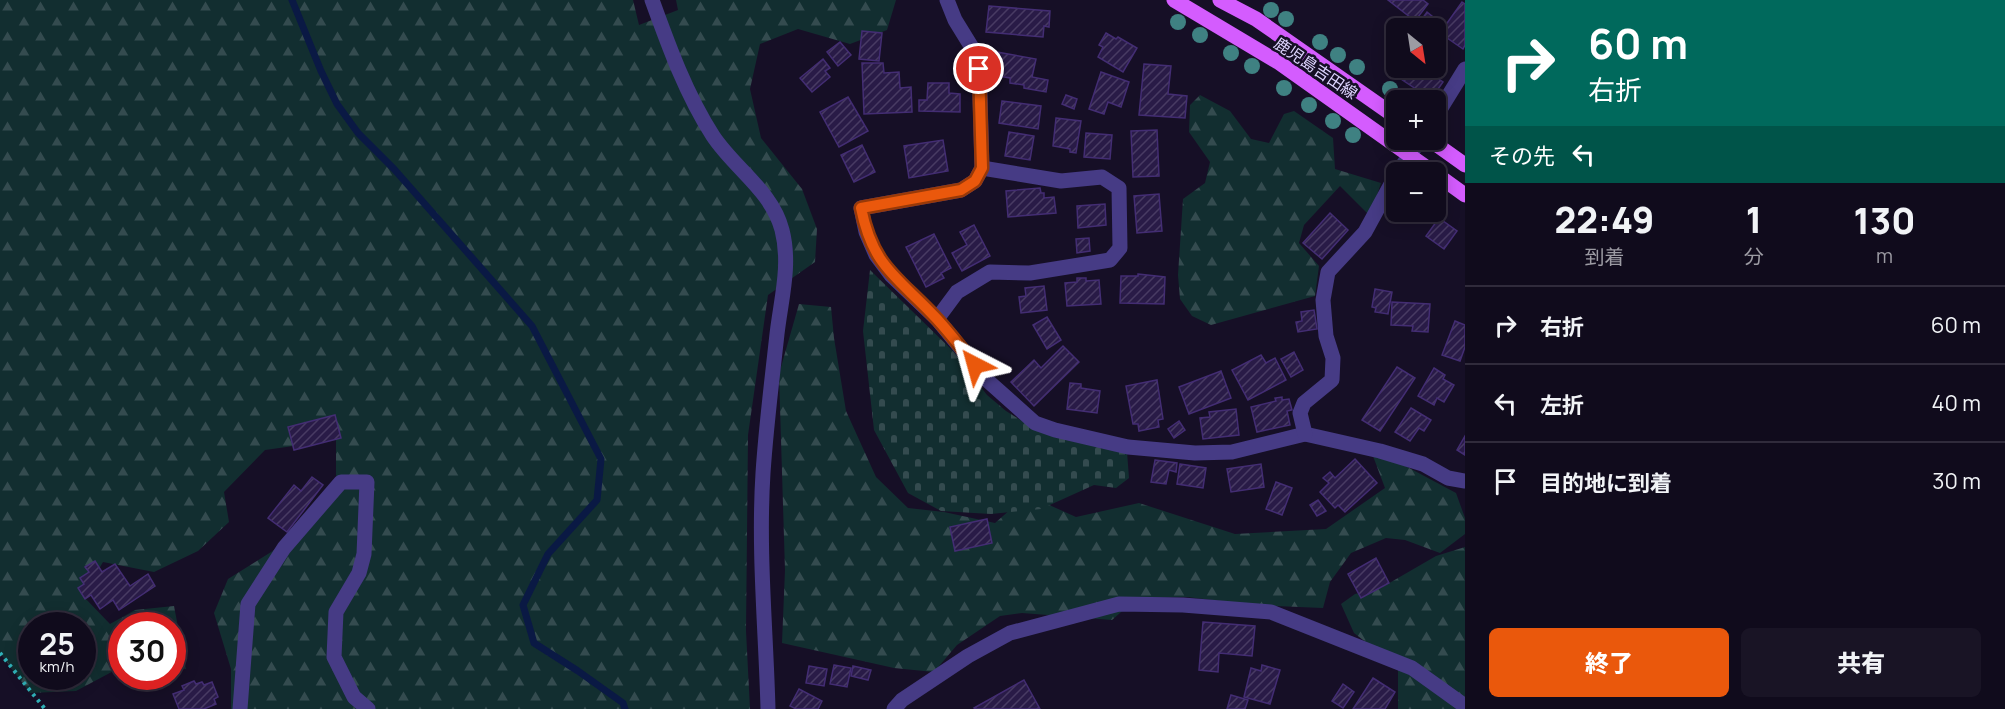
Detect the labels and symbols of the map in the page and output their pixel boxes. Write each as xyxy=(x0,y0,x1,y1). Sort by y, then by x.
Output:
north arrow xyxy=(1386,18,1446,78)
street label: 鹿児島吉田線 xyxy=(1270,32,1362,104)
pin xyxy=(953,43,1004,94)
position arrow xyxy=(943,333,1007,397)
speed limit sign: 30 xyxy=(108,612,186,690)

